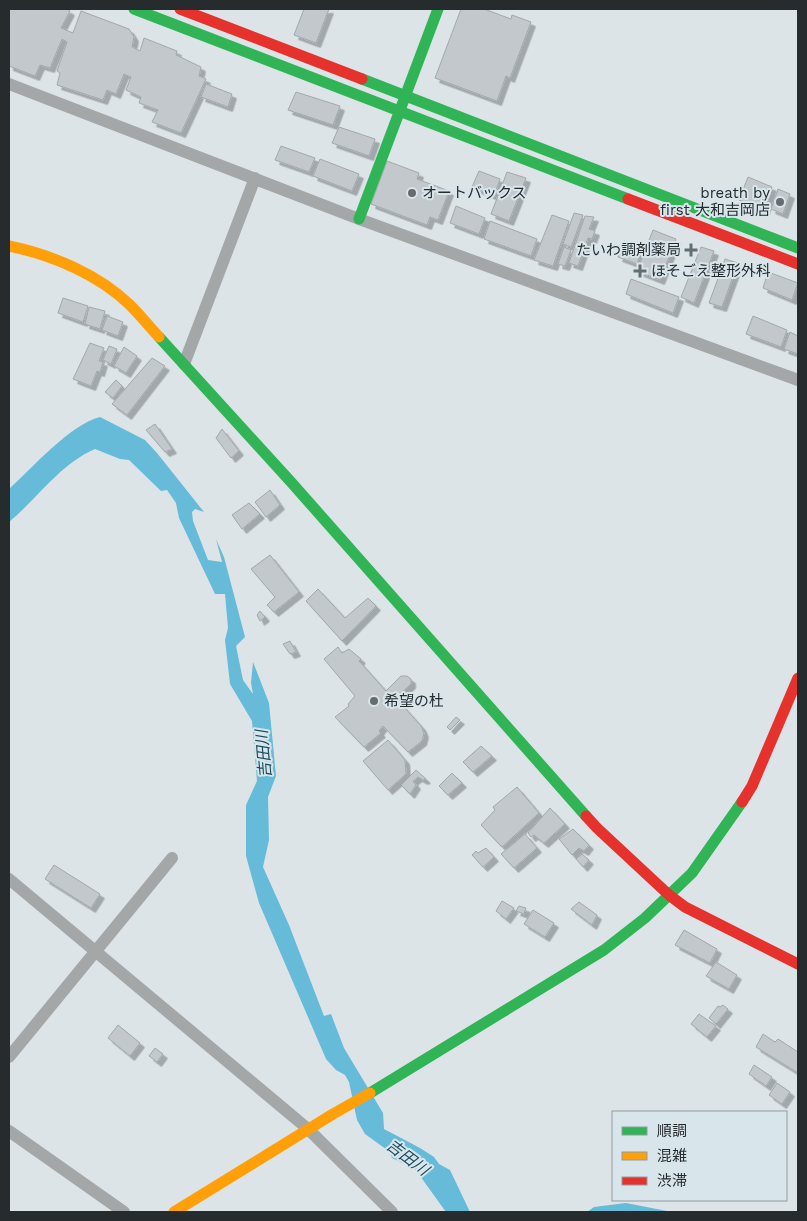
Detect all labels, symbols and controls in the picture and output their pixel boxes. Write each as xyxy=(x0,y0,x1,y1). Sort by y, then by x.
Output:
place label: オートバックス xyxy=(422,184,527,202)
place label: breath by first 大和吉岡店 xyxy=(660,184,770,219)
marker: オートバックス xyxy=(406,187,418,199)
marker: breath by first 大和吉岡店 xyxy=(774,196,786,208)
place label: たいわ調剤薬局 xyxy=(576,241,681,259)
marker: たいわ調剤薬局 xyxy=(685,244,697,256)
place label: ほそごえ整形外科 xyxy=(651,262,771,280)
marker: ほそごえ整形外科 xyxy=(633,264,647,278)
place label: 希望の杜 xyxy=(384,692,444,710)
marker: 希望の杜 xyxy=(368,695,380,707)
water label: 吉田川 xyxy=(252,727,275,779)
legend xyxy=(612,1111,787,1201)
text: 順調 xyxy=(657,1122,687,1140)
water label: 吉田川 xyxy=(383,1135,434,1181)
text: 混雑 xyxy=(657,1147,687,1165)
text: 渋滞 xyxy=(657,1172,687,1190)

